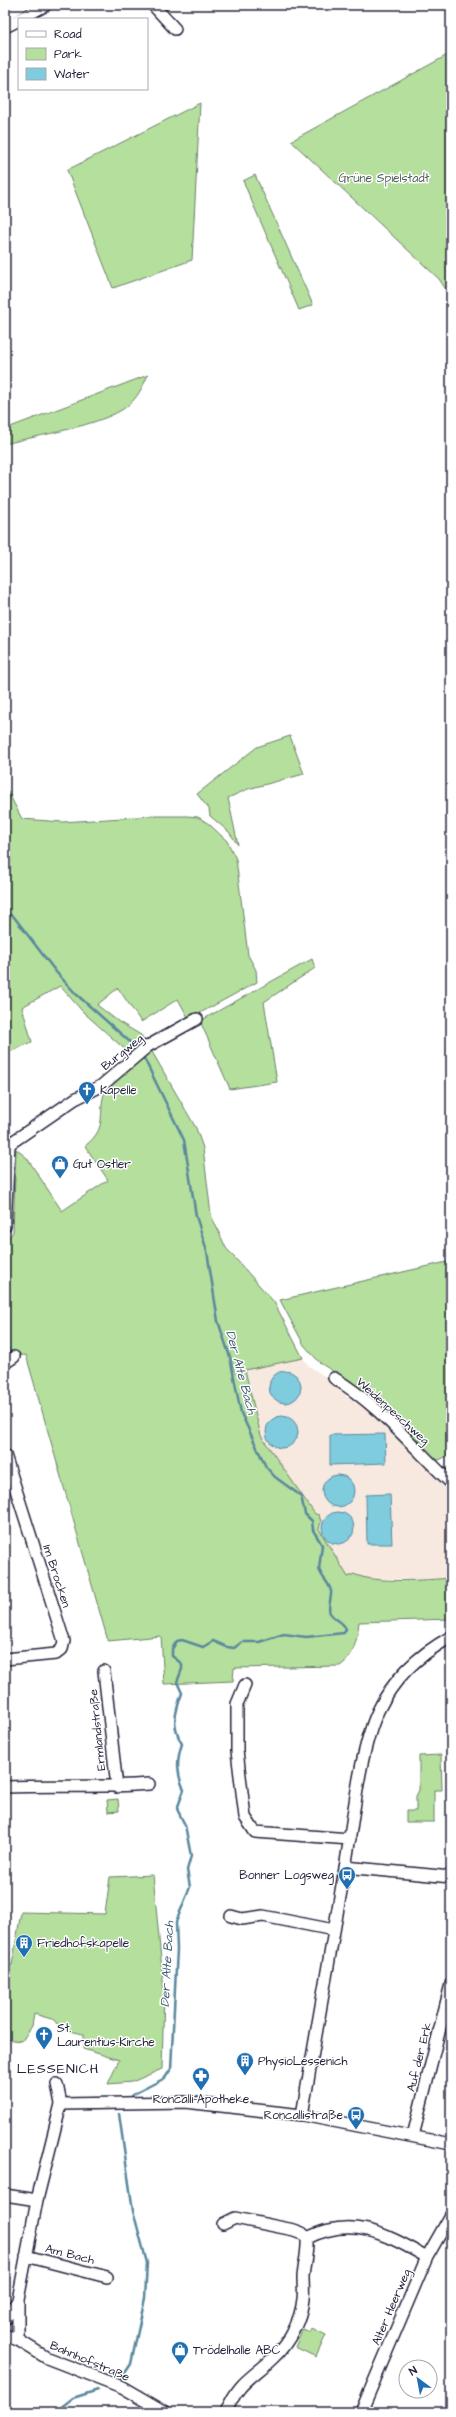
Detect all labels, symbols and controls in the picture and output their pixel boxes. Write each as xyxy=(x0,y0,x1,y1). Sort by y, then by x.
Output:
legend xyxy=(18,18,148,90)
text: Road xyxy=(54,26,82,43)
text: Park xyxy=(54,46,82,63)
text: Water xyxy=(54,66,90,83)
park label: Grüne Spielstadt xyxy=(339,170,430,187)
street label: Burgweg xyxy=(98,1030,148,1075)
church icon: Kapelle xyxy=(77,1080,97,1105)
place label: Kapelle xyxy=(100,1082,137,1099)
shop icon: Gut Ostler xyxy=(50,1154,70,1179)
place label: Gut Ostler xyxy=(73,1156,131,1173)
water label: Der Alte Bach xyxy=(221,1328,261,1417)
street label: Weidenpeschweg xyxy=(352,1374,433,1450)
street label: Im Brocken xyxy=(38,1542,75,1610)
street label: Ermlandstraße xyxy=(85,1688,110,1772)
bus stop icon: Bonner Logsweg xyxy=(337,1865,357,1890)
place label: Bonner Logsweg xyxy=(239,1867,334,1885)
water label: Der Alte Bach xyxy=(156,1920,178,2008)
building icon: Friedhofskapelle xyxy=(14,1933,34,1958)
place label: Friedhofskapelle xyxy=(37,1935,130,1952)
place label: St. Laurentius-Kirche xyxy=(57,2020,155,2051)
street label: Auf der Erk xyxy=(403,2020,436,2094)
church icon: St. Laurentius-Kirche xyxy=(34,2025,54,2050)
building icon: PhysioLessenich xyxy=(235,2051,255,2076)
place label: PhysioLessenich xyxy=(258,2053,348,2071)
district label: LESSENICH xyxy=(17,2059,99,2079)
pharmacy icon: Roncalli-Apotheke xyxy=(191,2066,211,2091)
place label: Roncalli-Apotheke xyxy=(153,2091,250,2108)
bus stop icon: Roncallistraße xyxy=(346,2105,366,2130)
place label: Roncallistraße xyxy=(264,2107,344,2124)
street label: Am Bach xyxy=(44,2240,96,2269)
street label: Alter Heerweg xyxy=(368,2266,416,2348)
street label: Bahnhofstraße xyxy=(47,2337,133,2386)
shop icon: Trödelhalle ABC xyxy=(170,2340,190,2365)
place label: Trödelhalle ABC xyxy=(193,2342,281,2359)
north arrow xyxy=(398,2359,438,2399)
text: N xyxy=(406,2363,420,2379)

